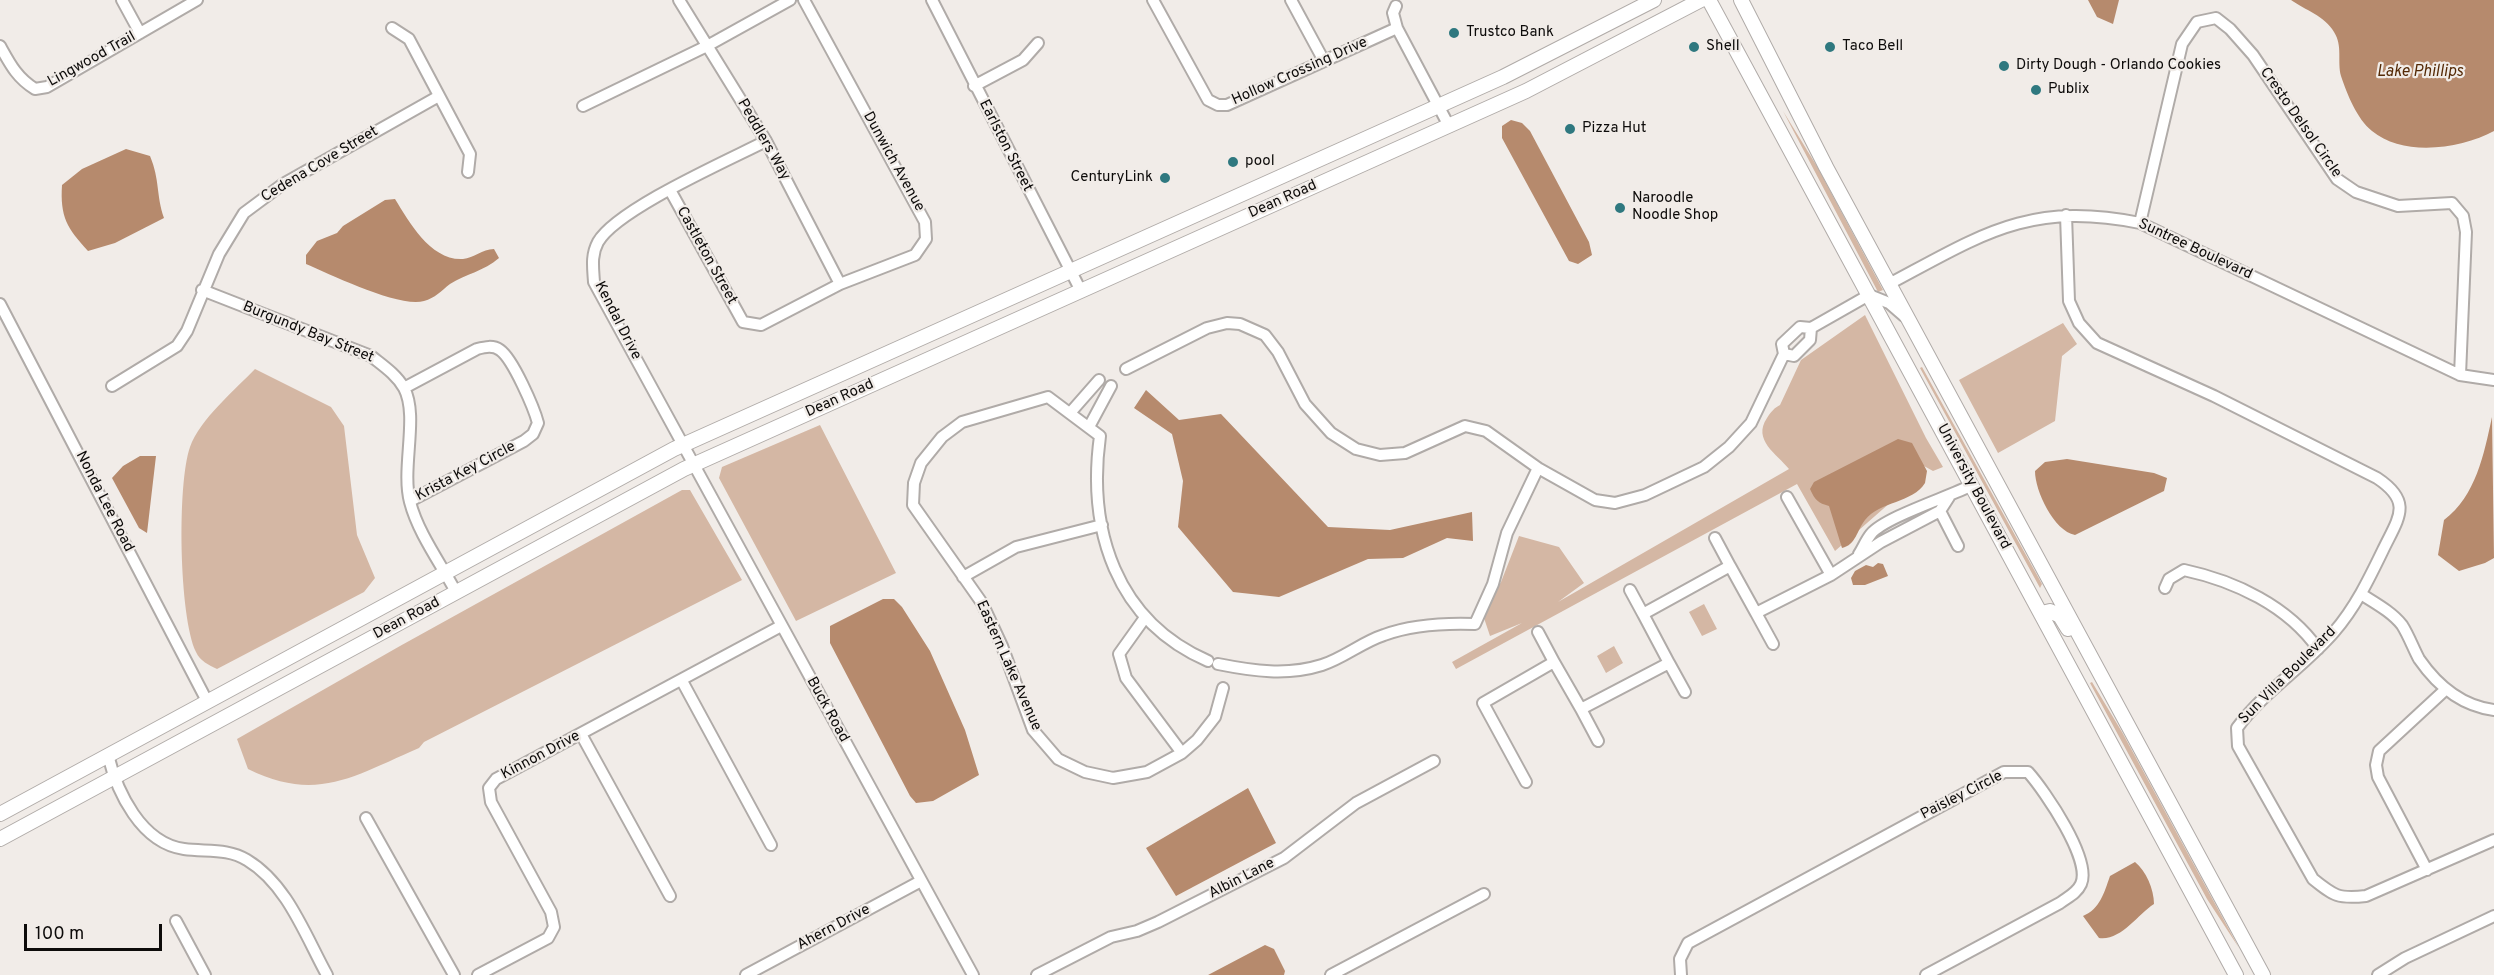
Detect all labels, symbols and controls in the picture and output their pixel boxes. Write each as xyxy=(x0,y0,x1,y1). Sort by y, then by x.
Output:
place label: Trustco Bank xyxy=(1466,24,1554,42)
marker: Trustco Bank xyxy=(1447,26,1461,40)
street label: Lingwood Trail xyxy=(45,28,139,92)
street label: Hollow Crossing Drive xyxy=(1229,34,1371,110)
place label: Shell xyxy=(1706,38,1740,56)
place label: Taco Bell xyxy=(1842,38,1903,56)
marker: Shell xyxy=(1687,40,1701,54)
marker: Taco Bell xyxy=(1823,40,1837,54)
place label: Dirty Dough - Orlando Cookies xyxy=(2016,57,2221,75)
marker: Dirty Dough - Orlando Cookies xyxy=(1997,59,2011,73)
water label: Lake Phillips xyxy=(2377,63,2463,83)
street label: Cresto Delsol Circle xyxy=(2255,64,2345,182)
place label: Publix xyxy=(2048,81,2090,99)
marker: Publix xyxy=(2029,83,2043,97)
street label: Peddlers Way xyxy=(732,96,794,184)
street label: Earlston Street xyxy=(974,97,1036,195)
street label: Dunwich Avenue xyxy=(858,109,928,215)
place label: Pizza Hut xyxy=(1582,120,1646,138)
marker: Pizza Hut xyxy=(1563,122,1577,136)
street label: Cedena Cove Street xyxy=(258,123,382,207)
place label: pool xyxy=(1245,153,1275,171)
marker: pool xyxy=(1226,155,1240,169)
place label: CenturyLink xyxy=(1070,169,1153,187)
marker: CenturyLink xyxy=(1158,171,1172,185)
street label: Dean Road xyxy=(1246,177,1320,223)
place label: Naroodle Noodle Shop xyxy=(1632,190,1718,225)
marker: Naroodle Noodle Shop xyxy=(1613,201,1627,215)
street label: Castleton Street xyxy=(672,204,740,308)
street label: Suntree Boulevard xyxy=(2135,216,2255,284)
street label: Kendal Drive xyxy=(590,279,644,363)
street label: Burgundy Bay Street xyxy=(240,298,376,368)
street label: Dean Road xyxy=(803,376,877,422)
street label: University Boulevard xyxy=(1932,421,2014,553)
street label: Krista Key Circle xyxy=(413,438,519,506)
street label: Nonda Lee Road xyxy=(71,449,137,555)
street label: Dean Road xyxy=(371,594,443,644)
street label: Eastern Lake Avenue xyxy=(971,598,1045,734)
street label: Sun Villa Boulevard xyxy=(2236,624,2340,728)
street label: Buck Road xyxy=(802,674,852,746)
street label: Kinnon Drive xyxy=(498,728,584,784)
street label: Paisley Circle xyxy=(1918,768,2006,824)
street label: Albin Lane xyxy=(1206,855,1278,903)
street label: Ahern Drive xyxy=(794,901,874,955)
scale bar xyxy=(27,912,165,950)
text: 100 m xyxy=(35,923,84,946)

